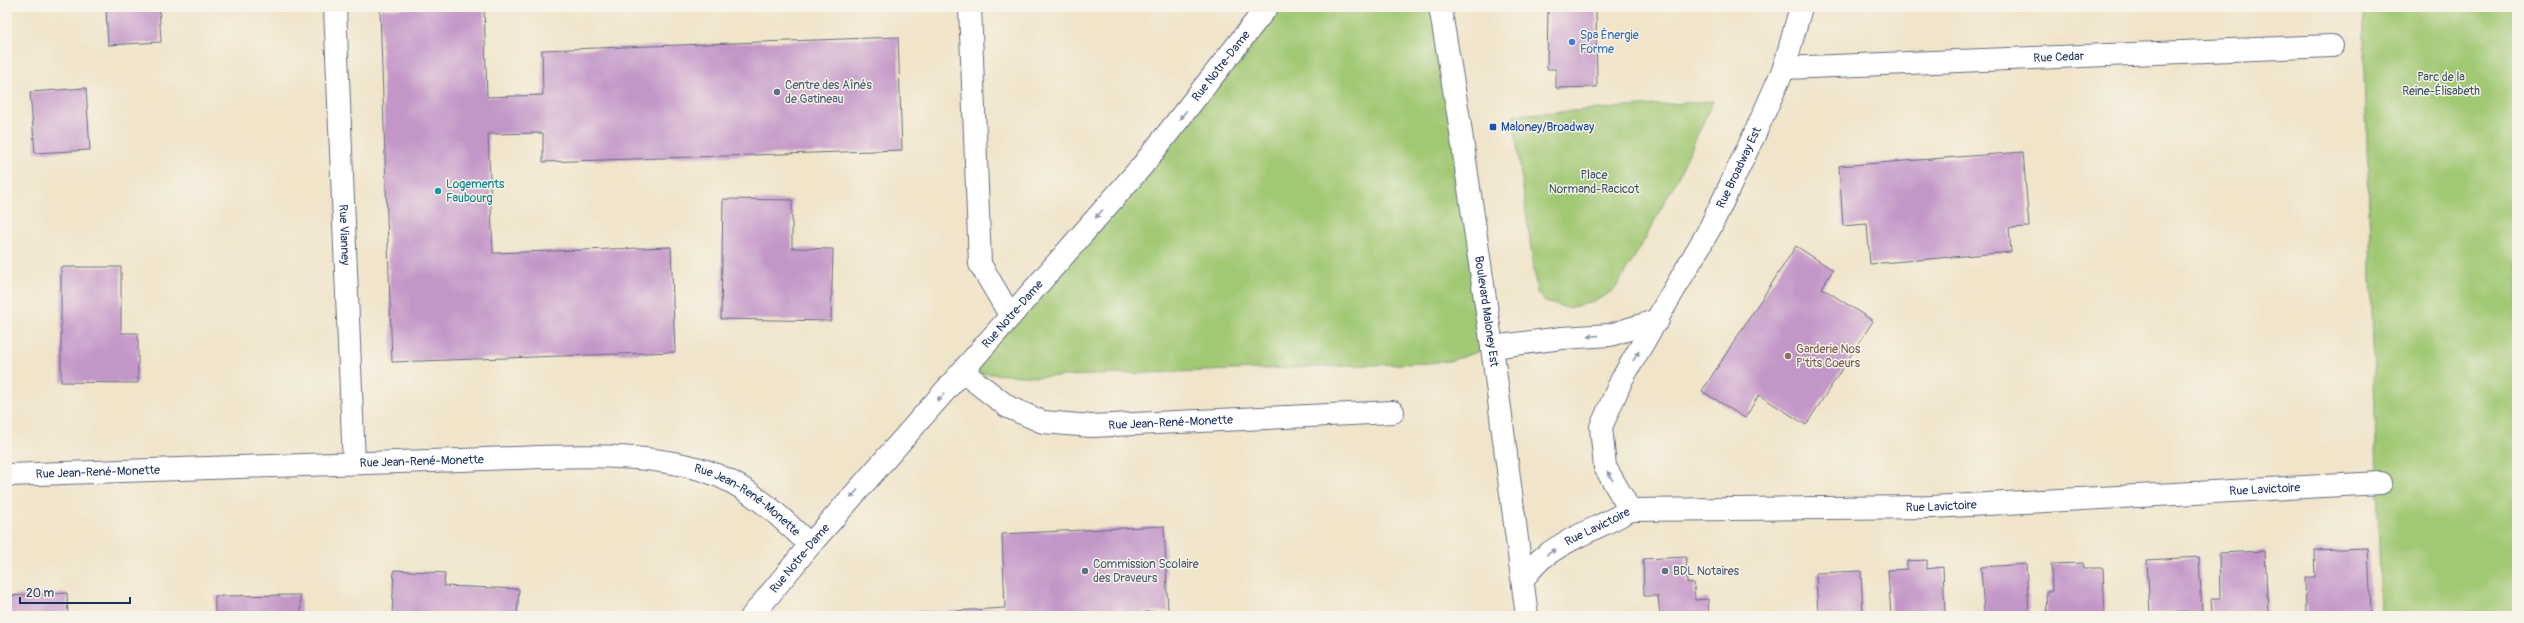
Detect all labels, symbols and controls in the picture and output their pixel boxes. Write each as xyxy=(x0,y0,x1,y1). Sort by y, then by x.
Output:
place label: Spa Énergie Forme xyxy=(1580,27,1639,57)
street label: Rue Notre-Dame xyxy=(1189,28,1254,104)
marker: Spa Énergie Forme xyxy=(1567,37,1577,47)
street label: Rue Cedar xyxy=(2033,49,2085,66)
park label: Parc de la Reine-Élisabeth xyxy=(2402,70,2480,99)
place label: Centre des Aînés de Gatineau xyxy=(785,78,872,107)
marker: Centre des Aînés de Gatineau xyxy=(772,87,782,97)
one-way arrow xyxy=(1179,110,1187,121)
place label: Maloney/Broadway xyxy=(1501,120,1594,135)
marker: Maloney/Broadway xyxy=(1488,122,1498,132)
street label: Rue Broadway Est xyxy=(1713,125,1765,211)
park label: Place Normand-Racicot xyxy=(1549,168,1639,197)
place label: Logements Faubourg xyxy=(446,177,505,206)
marker: Logements Faubourg xyxy=(433,186,443,196)
street label: Rue Vianney xyxy=(335,204,353,265)
one-way arrow xyxy=(1095,209,1104,220)
street label: Boulevard Maloney Est xyxy=(1471,255,1502,368)
street label: Rue Notre-Dame xyxy=(979,277,1047,351)
one-way arrow xyxy=(1587,333,1599,340)
place label: Garderie Nos P'tits Coeurs xyxy=(1796,342,1861,371)
one-way arrow xyxy=(1632,350,1639,362)
marker: Garderie Nos P'tits Coeurs xyxy=(1783,351,1793,361)
one-way arrow xyxy=(936,392,945,402)
street label: Rue Jean-René-Monette xyxy=(1108,412,1233,433)
street label: Rue Jean-René-Monette xyxy=(359,452,484,471)
street label: Rue Jean-René-Monette xyxy=(692,461,803,540)
street label: Rue Jean-René-Monette xyxy=(35,463,160,482)
one-way arrow xyxy=(1606,471,1614,481)
street label: Rue Lavictoire xyxy=(2229,480,2301,499)
one-way arrow xyxy=(849,489,859,499)
street label: Rue Lavictoire xyxy=(1906,498,1977,515)
street label: Rue Lavictoire xyxy=(1562,505,1633,550)
street label: Rue Notre-Dame xyxy=(767,521,833,596)
one-way arrow xyxy=(1545,548,1557,555)
place label: Commission Scolaire des Draveurs xyxy=(1093,557,1199,586)
place label: BDL Notaires xyxy=(1673,564,1740,579)
marker: Commission Scolaire des Draveurs xyxy=(1080,566,1090,576)
marker: BDL Notaires xyxy=(1660,566,1670,576)
scale bar xyxy=(20,579,130,605)
text: 20 m xyxy=(26,586,55,601)

